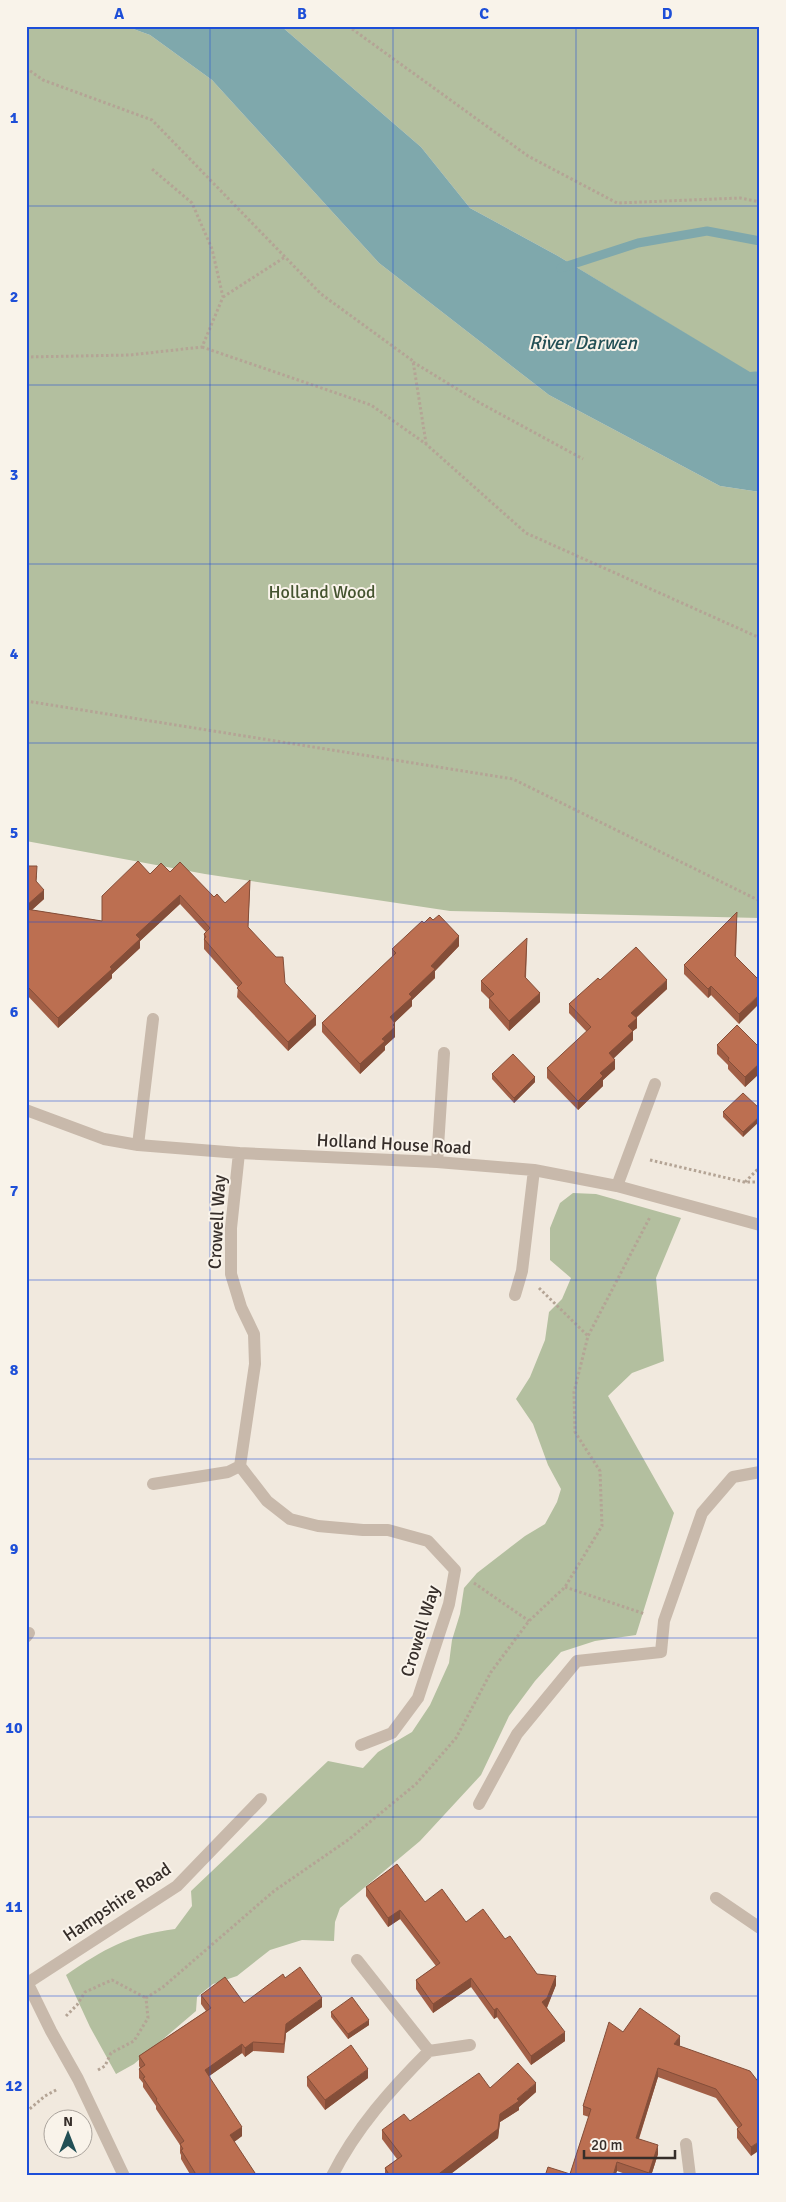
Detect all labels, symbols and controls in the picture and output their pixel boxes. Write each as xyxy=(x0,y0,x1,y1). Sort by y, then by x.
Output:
text: A xyxy=(114,4,125,24)
text: B xyxy=(297,4,307,24)
text: C xyxy=(479,4,489,24)
text: D xyxy=(662,4,673,24)
text: 1 xyxy=(10,108,19,128)
text: 2 xyxy=(10,287,18,307)
water label: River Darwen xyxy=(529,331,638,355)
text: 3 xyxy=(10,465,18,485)
park label: Holland Wood xyxy=(268,581,376,603)
text: 4 xyxy=(10,644,19,664)
text: 5 xyxy=(10,823,18,843)
text: 6 xyxy=(10,1002,19,1022)
street label: Holland House Road xyxy=(316,1129,472,1159)
street label: Crowell Way xyxy=(204,1174,230,1270)
text: 7 xyxy=(10,1181,19,1201)
text: 8 xyxy=(10,1360,19,1380)
text: 9 xyxy=(10,1539,19,1559)
street label: Crowell Way xyxy=(396,1582,444,1679)
text: 10 xyxy=(5,1718,23,1738)
street label: Hampshire Road xyxy=(59,1858,175,1946)
text: 11 xyxy=(5,1897,23,1917)
text: 12 xyxy=(5,2076,23,2096)
north arrow xyxy=(42,2110,92,2160)
text: N xyxy=(63,2113,73,2130)
scale bar xyxy=(584,2127,675,2159)
text: 20 m xyxy=(591,2136,622,2154)

